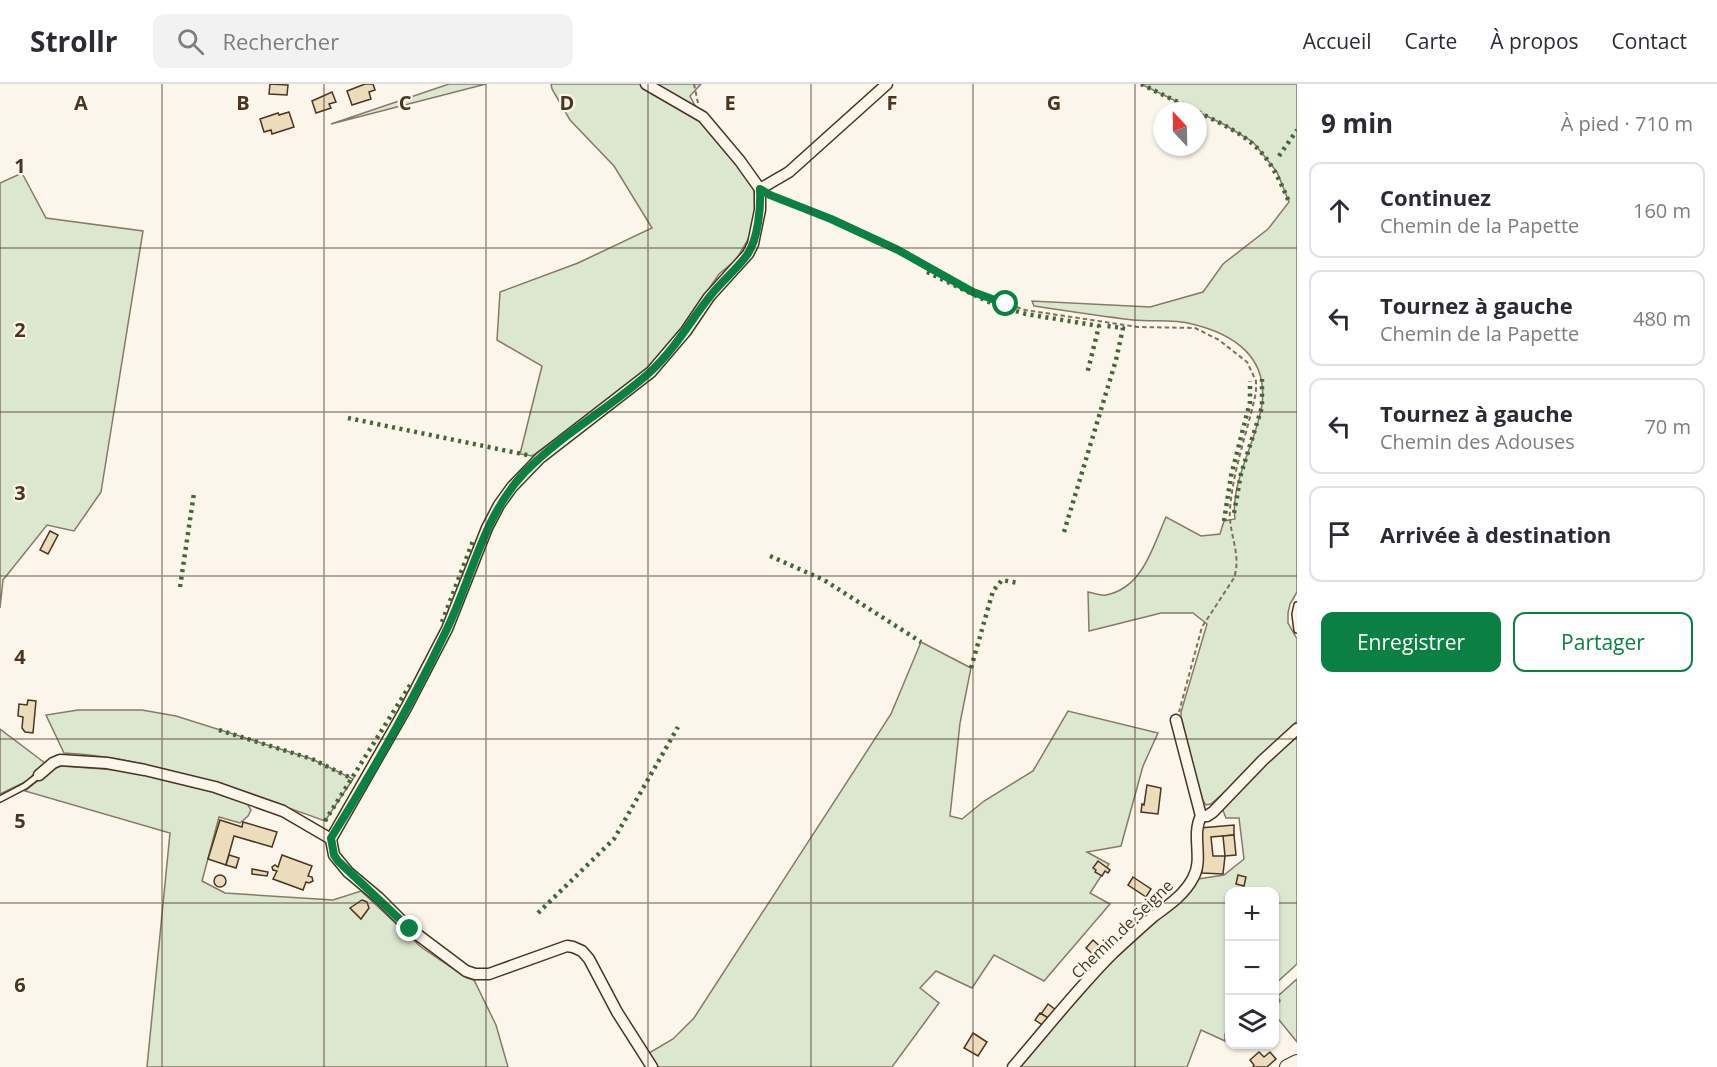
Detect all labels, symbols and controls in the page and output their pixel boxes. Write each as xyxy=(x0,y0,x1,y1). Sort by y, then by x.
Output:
search box xyxy=(153,14,573,68)
text: Strollr xyxy=(30,22,117,60)
icon: search xyxy=(174,25,207,58)
text: Rechercher xyxy=(222,26,339,56)
text: Accueil xyxy=(1303,27,1371,55)
text: Carte xyxy=(1404,27,1457,55)
text: À propos xyxy=(1490,27,1579,55)
text: Contact xyxy=(1612,27,1687,55)
text: A xyxy=(74,89,88,116)
text: B xyxy=(236,89,250,116)
text: C xyxy=(399,89,412,116)
text: D xyxy=(560,89,574,116)
text: E xyxy=(724,89,736,116)
text: F xyxy=(887,89,897,116)
text: G xyxy=(1047,89,1061,116)
north arrow xyxy=(1153,102,1207,156)
text: 9 min xyxy=(1321,105,1393,141)
text: À pied · 710 m xyxy=(1561,110,1693,137)
text: 1 xyxy=(14,152,26,179)
text: Continuez xyxy=(1380,182,1491,212)
icon: ahead xyxy=(1323,194,1356,227)
text: 160 m xyxy=(1633,197,1691,224)
text: Chemin de la Papette xyxy=(1380,212,1579,239)
route start xyxy=(992,290,1018,316)
text: Tournez à gauche xyxy=(1380,290,1573,320)
icon: left xyxy=(1323,302,1356,335)
text: 480 m xyxy=(1633,305,1691,332)
text: 2 xyxy=(14,316,26,343)
text: Chemin de la Papette xyxy=(1380,320,1579,347)
text: Tournez à gauche xyxy=(1380,398,1573,428)
icon: left xyxy=(1323,410,1356,443)
text: 70 m xyxy=(1644,413,1691,440)
text: Chemin des Adouses xyxy=(1380,428,1575,455)
text: 3 xyxy=(14,479,26,506)
icon: arrive xyxy=(1323,518,1356,551)
text: Arrivée à destination xyxy=(1380,519,1611,549)
button: Enregistrer xyxy=(1321,612,1501,672)
button: Partager xyxy=(1513,612,1693,672)
text: 4 xyxy=(14,643,26,670)
text: 5 xyxy=(14,807,26,834)
street label: Chemin de Seigne xyxy=(1066,875,1178,983)
map controls xyxy=(1225,887,1279,1049)
button: + xyxy=(1225,887,1279,941)
route end xyxy=(396,915,422,941)
button: − xyxy=(1225,941,1279,995)
text: 6 xyxy=(14,971,26,998)
button: layers xyxy=(1225,995,1279,1049)

